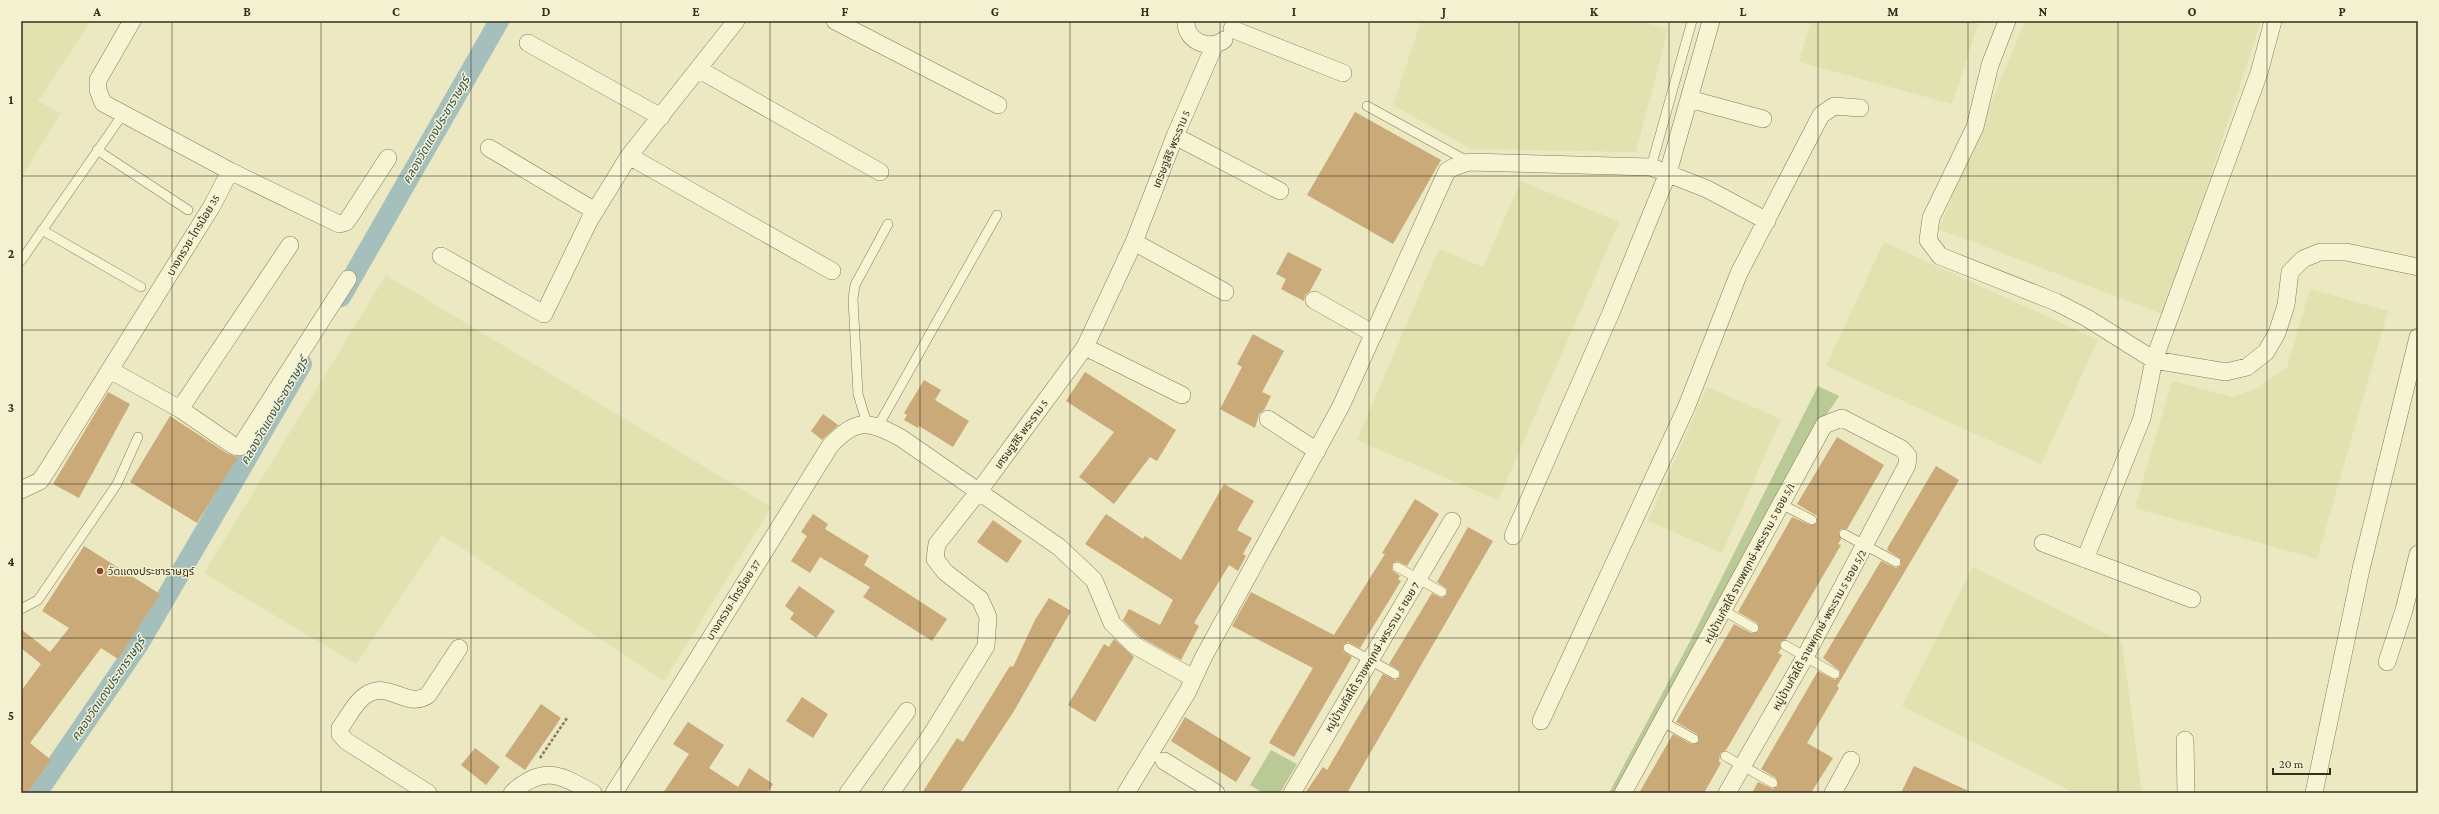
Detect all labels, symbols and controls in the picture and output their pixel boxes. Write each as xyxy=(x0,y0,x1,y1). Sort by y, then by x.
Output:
text: A xyxy=(92,4,101,19)
text: B xyxy=(243,4,251,19)
text: C xyxy=(392,4,400,19)
text: D xyxy=(542,4,551,19)
text: E xyxy=(692,4,700,19)
text: F xyxy=(842,4,849,19)
text: G xyxy=(991,4,999,19)
text: H xyxy=(1141,4,1150,19)
text: I xyxy=(1292,4,1296,19)
text: J xyxy=(1440,4,1446,19)
text: K xyxy=(1590,4,1599,19)
text: L xyxy=(1740,4,1747,19)
text: M xyxy=(1887,4,1899,19)
text: N xyxy=(2039,4,2048,19)
text: O xyxy=(2188,4,2197,19)
text: P xyxy=(2338,4,2346,19)
water label: คลองวัดแดงประชาราษฎร์ xyxy=(400,72,474,186)
text: 1 xyxy=(9,92,14,107)
street label: เศรษฐสิริ พระราม 5 xyxy=(1150,108,1192,190)
street label: บางกรวย-ไทรน้อย 35 xyxy=(164,192,222,278)
text: 2 xyxy=(8,246,15,261)
water label: คลองวัดแดงประชาราษฎร์ xyxy=(238,353,312,467)
street label: เศรษฐสิริ พระราม 5 xyxy=(992,397,1050,471)
text: 3 xyxy=(8,400,14,415)
street label: หมู่บ้านกัสโต้ ราชพฤกษ์-พระราม 5 ซอย 5/1 xyxy=(1702,481,1798,646)
street label: หมู่บ้านกัสโต้ ราชพฤกษ์-พระราม 5 ซอย 5/2 xyxy=(1770,548,1869,713)
text: 4 xyxy=(7,554,15,569)
street label: บางกรวย-ไทรน้อย 37 xyxy=(703,558,763,642)
place label: วัดแดงประชาราษฎร์ xyxy=(108,565,195,577)
marker: วัดแดงประชาราษฎร์ xyxy=(95,566,105,576)
street label: หมู่บ้านกัสโต้ ราชพฤกษ์-พระราม 5 ซอย 7 xyxy=(1322,580,1423,735)
water label: คลองวัดแดงประชาราษฎร์ xyxy=(68,633,149,743)
text: 5 xyxy=(8,708,14,723)
scale bar xyxy=(2273,750,2330,776)
text: 20 m xyxy=(2279,757,2304,771)

